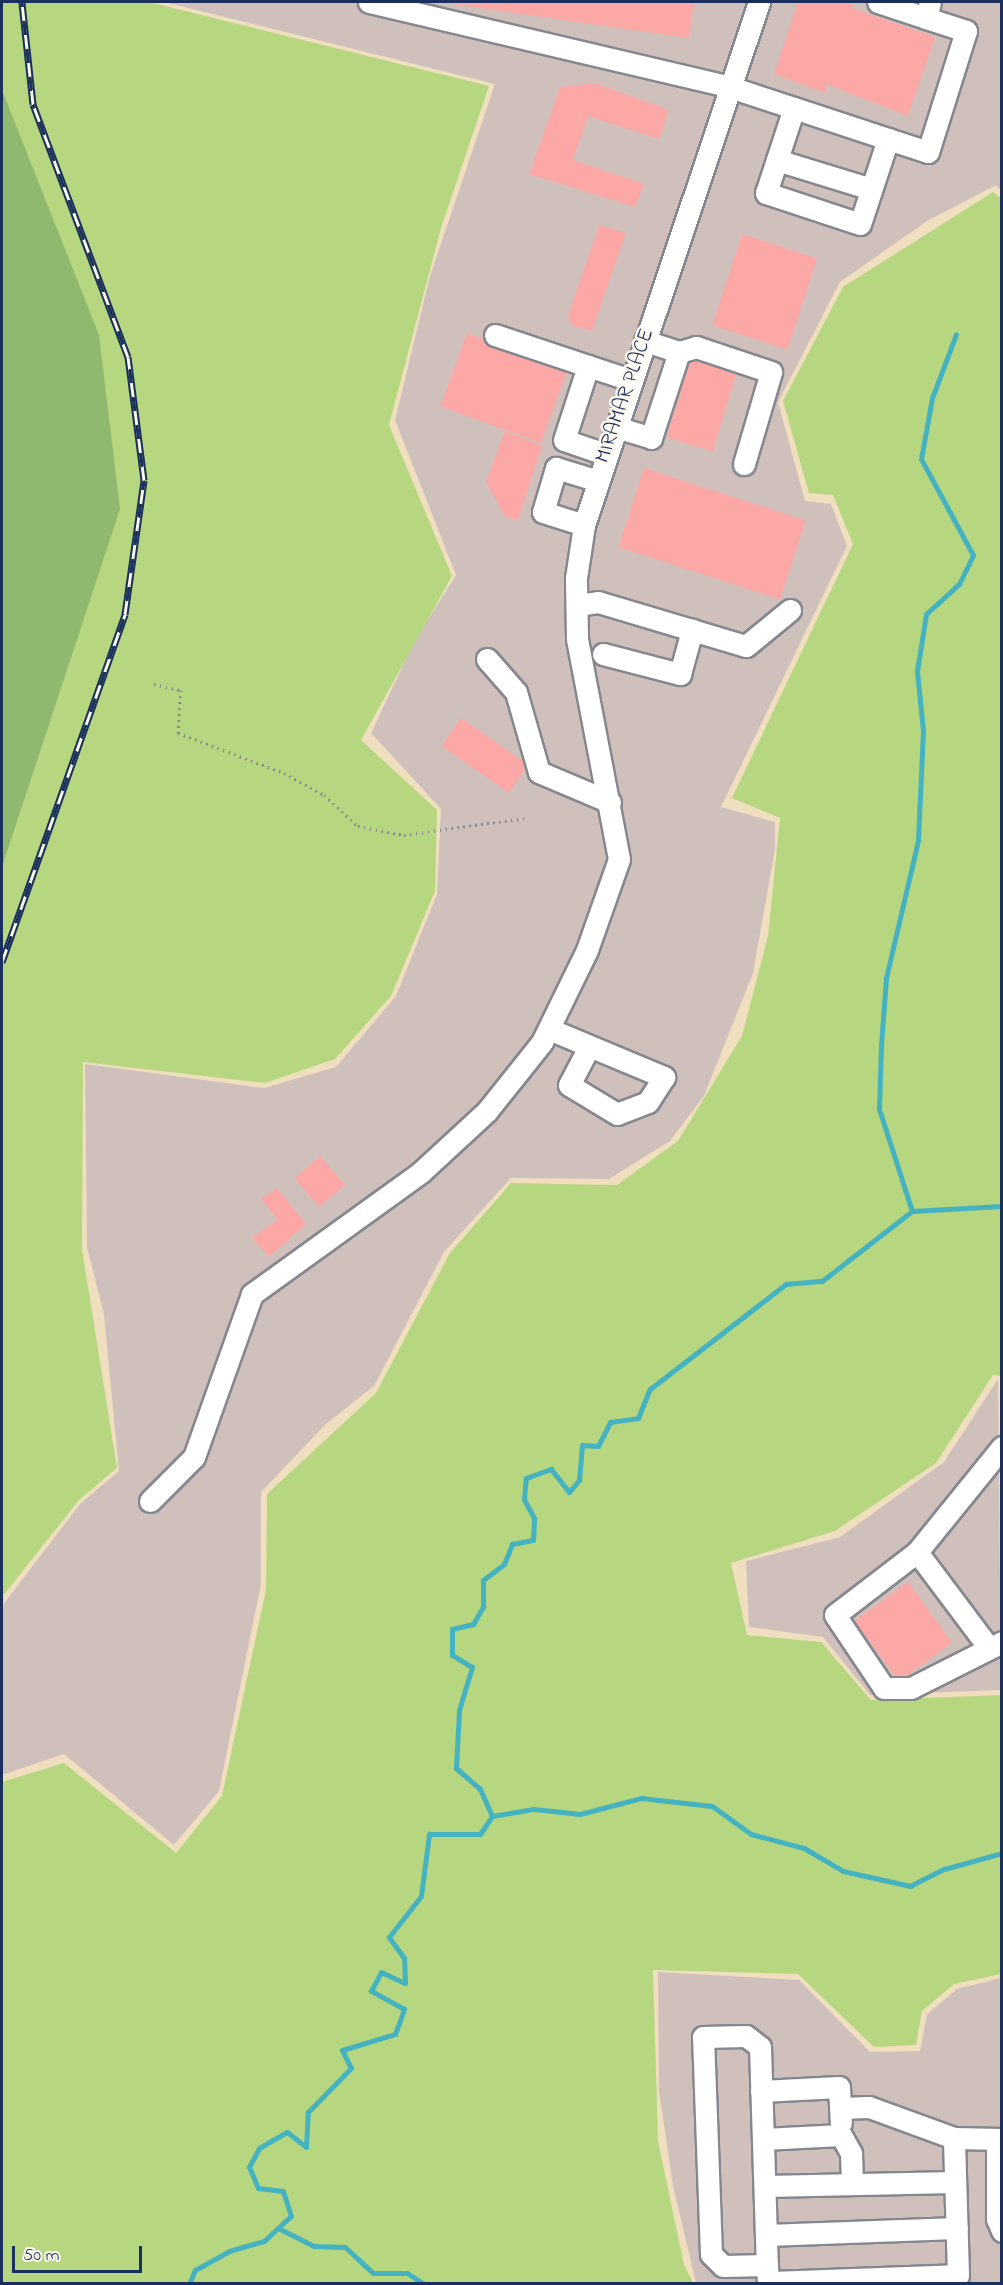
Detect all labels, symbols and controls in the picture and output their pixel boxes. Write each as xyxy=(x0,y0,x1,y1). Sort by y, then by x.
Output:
street label: MIRAMAR PLACE xyxy=(590,325,660,467)
scale bar xyxy=(15,2234,146,2272)
text: 50 m xyxy=(23,2243,60,2269)

